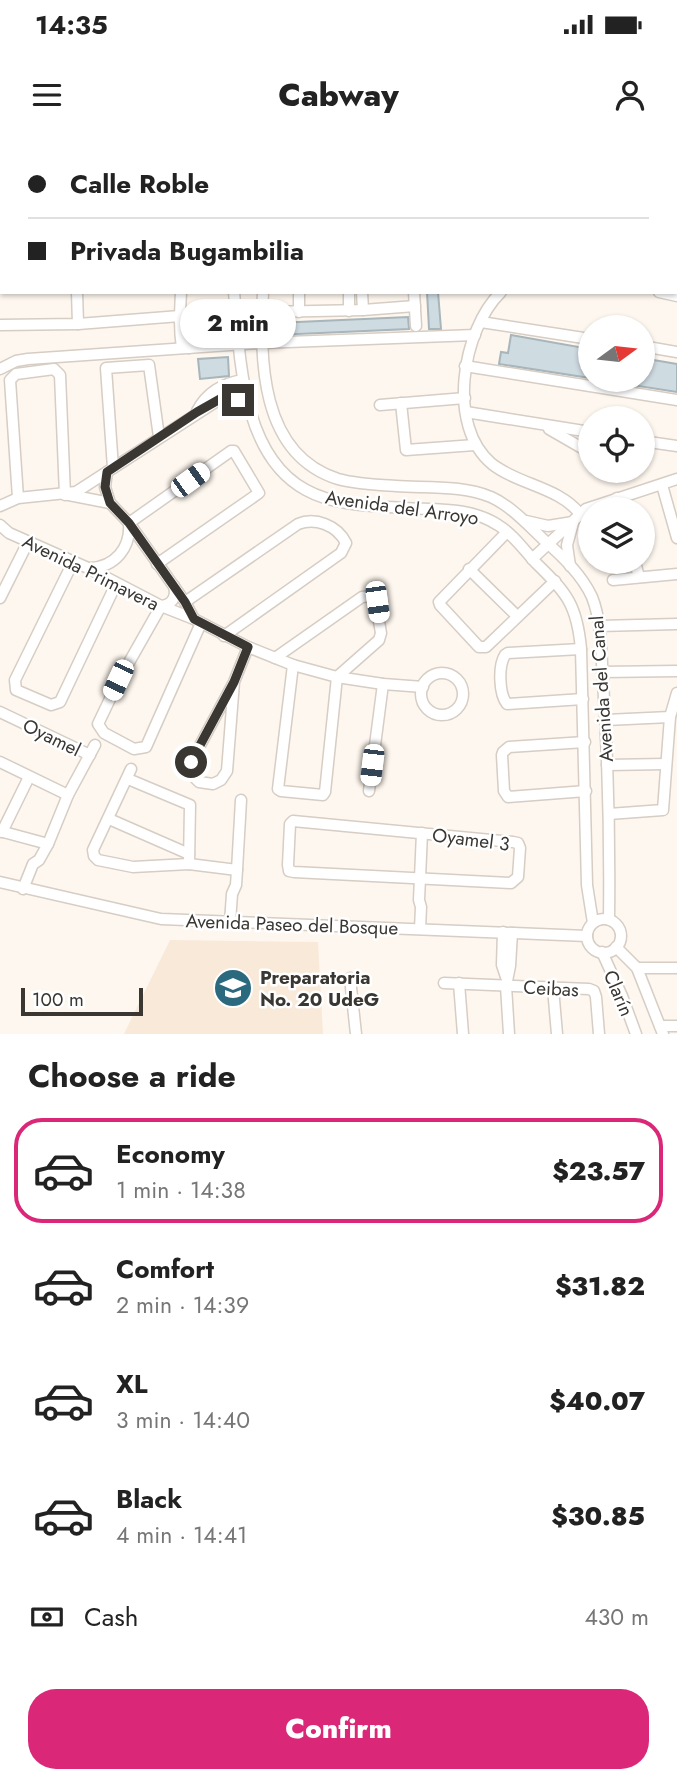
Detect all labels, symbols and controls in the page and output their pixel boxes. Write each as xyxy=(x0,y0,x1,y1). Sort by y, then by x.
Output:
text: 14:35 xyxy=(35,6,108,44)
text: Cabway xyxy=(278,72,399,118)
icon: menu xyxy=(28,76,66,114)
icon: person xyxy=(611,76,649,114)
text: Calle Roble xyxy=(70,165,209,203)
text: Privada Bugambilia xyxy=(70,232,304,270)
callout: 2 min xyxy=(180,299,296,348)
text: 2 min xyxy=(207,306,269,340)
north arrow xyxy=(578,315,654,392)
map controls xyxy=(578,315,655,574)
route end xyxy=(222,384,254,416)
button: locate xyxy=(578,406,655,483)
car xyxy=(167,459,214,501)
street label: Avenida del Arroyo xyxy=(324,483,480,532)
button: layers xyxy=(578,497,655,574)
street label: Avenida Primavera xyxy=(18,528,164,617)
car xyxy=(364,580,391,624)
street label: Avenida del Canal xyxy=(583,615,620,763)
car xyxy=(100,657,137,703)
street label: Oyamel xyxy=(18,712,85,763)
car xyxy=(360,743,385,787)
route start xyxy=(175,746,207,778)
street label: Oyamel 3 xyxy=(431,821,511,858)
street label: Avenida Paseo del Bosque xyxy=(185,907,399,942)
place label: Preparatoria No. 20 UdeG xyxy=(260,964,379,1013)
street label: Clarín xyxy=(597,966,640,1021)
school or university icon: Preparatoria No. 20 UdeG xyxy=(212,967,254,1009)
street label: Ceibas xyxy=(523,974,580,1003)
scale bar xyxy=(21,985,144,1017)
text: 100 m xyxy=(32,986,84,1013)
text: Choose a ride xyxy=(28,1053,236,1099)
text: Economy xyxy=(116,1135,225,1173)
icon: car xyxy=(32,1139,95,1202)
text: $23.57 xyxy=(552,1152,645,1190)
text: 1 min · 14:38 xyxy=(116,1173,246,1207)
text: Comfort xyxy=(116,1250,214,1288)
icon: car xyxy=(32,1254,95,1317)
text: $31.82 xyxy=(555,1267,645,1305)
text: 2 min · 14:39 xyxy=(116,1288,249,1322)
text: XL xyxy=(116,1365,148,1403)
icon: car xyxy=(32,1369,95,1432)
text: $40.07 xyxy=(549,1382,645,1420)
text: 3 min · 14:40 xyxy=(116,1403,250,1437)
text: Black xyxy=(116,1480,182,1518)
icon: car xyxy=(32,1484,95,1547)
text: $30.85 xyxy=(551,1497,645,1535)
text: 4 min · 14:41 xyxy=(116,1518,247,1552)
icon: cash xyxy=(28,1598,66,1636)
text: Cash xyxy=(84,1598,138,1636)
text: 430 m xyxy=(584,1600,649,1634)
button: Confirm xyxy=(28,1689,649,1769)

